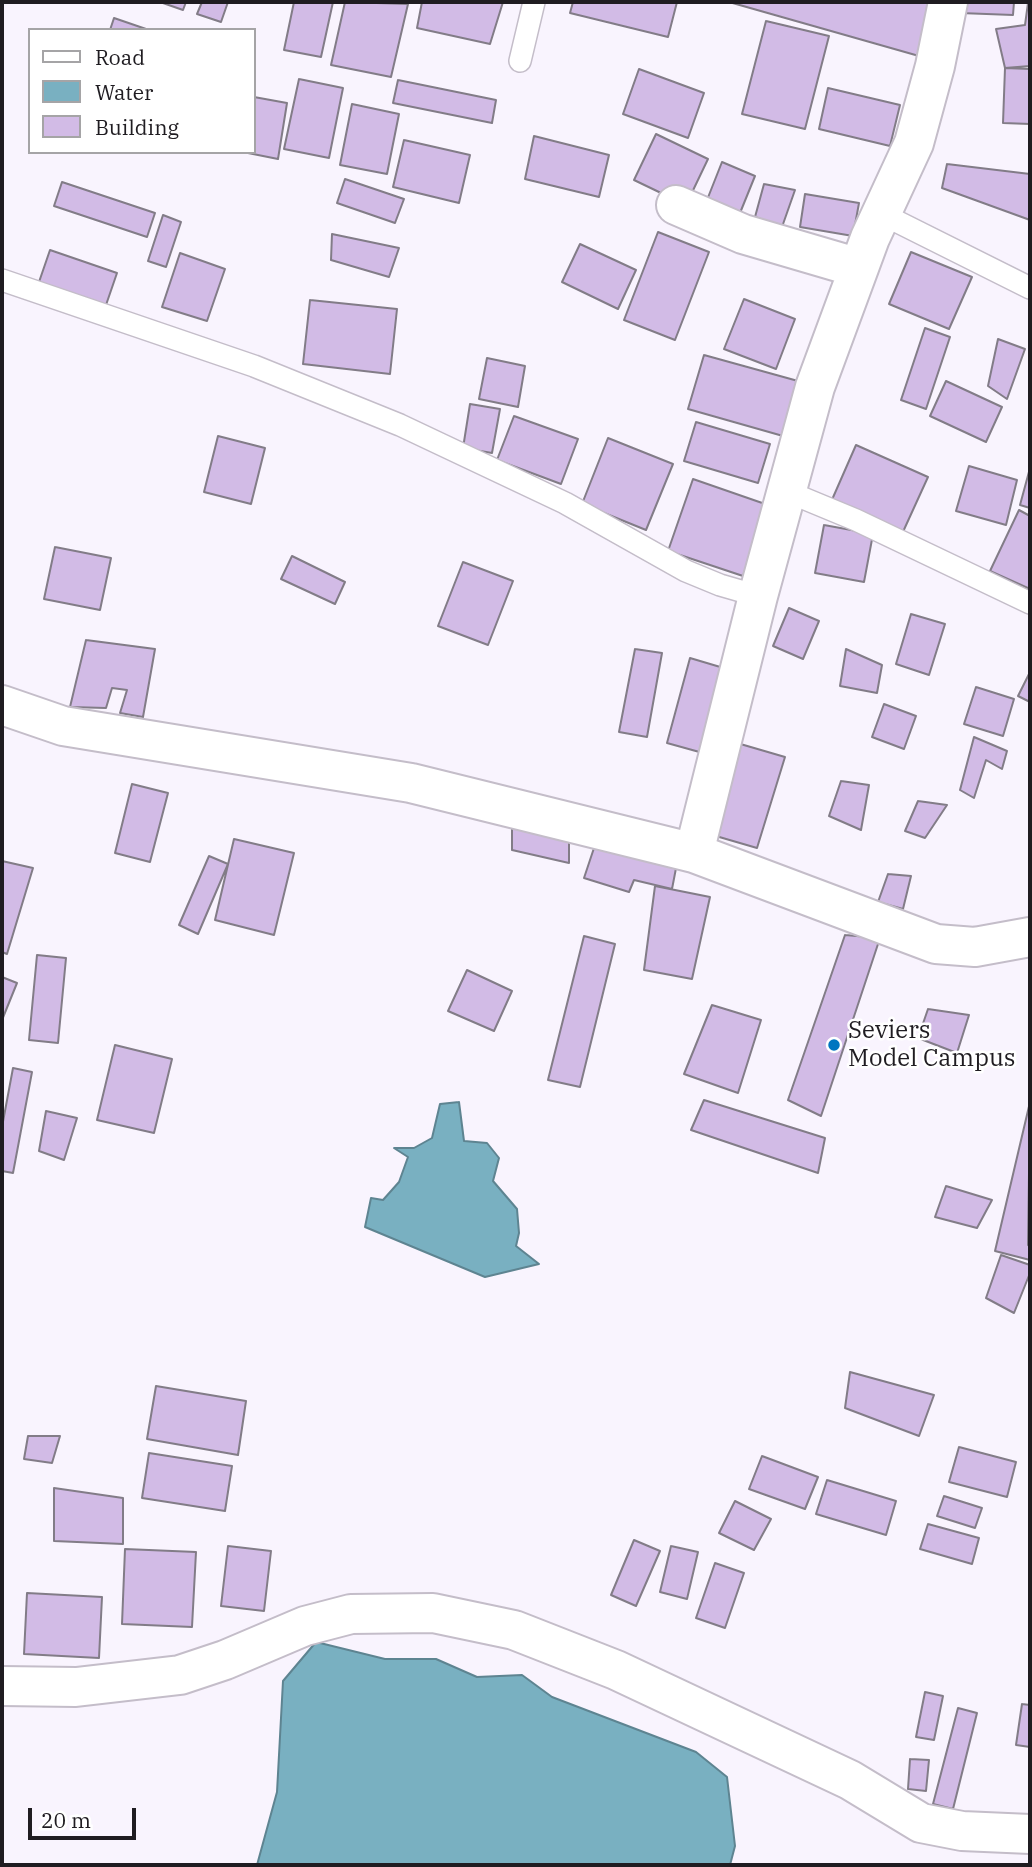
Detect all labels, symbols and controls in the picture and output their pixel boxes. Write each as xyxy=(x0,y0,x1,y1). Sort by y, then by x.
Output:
legend xyxy=(28,28,256,154)
text: Road xyxy=(95,43,145,71)
text: Water xyxy=(95,78,153,106)
text: Building xyxy=(95,113,179,141)
place label: Seviers Model Campus xyxy=(848,1017,1016,1073)
marker: Seviers Model Campus xyxy=(826,1037,842,1053)
scale bar xyxy=(32,1794,140,1838)
text: 20 m xyxy=(41,1806,91,1834)

